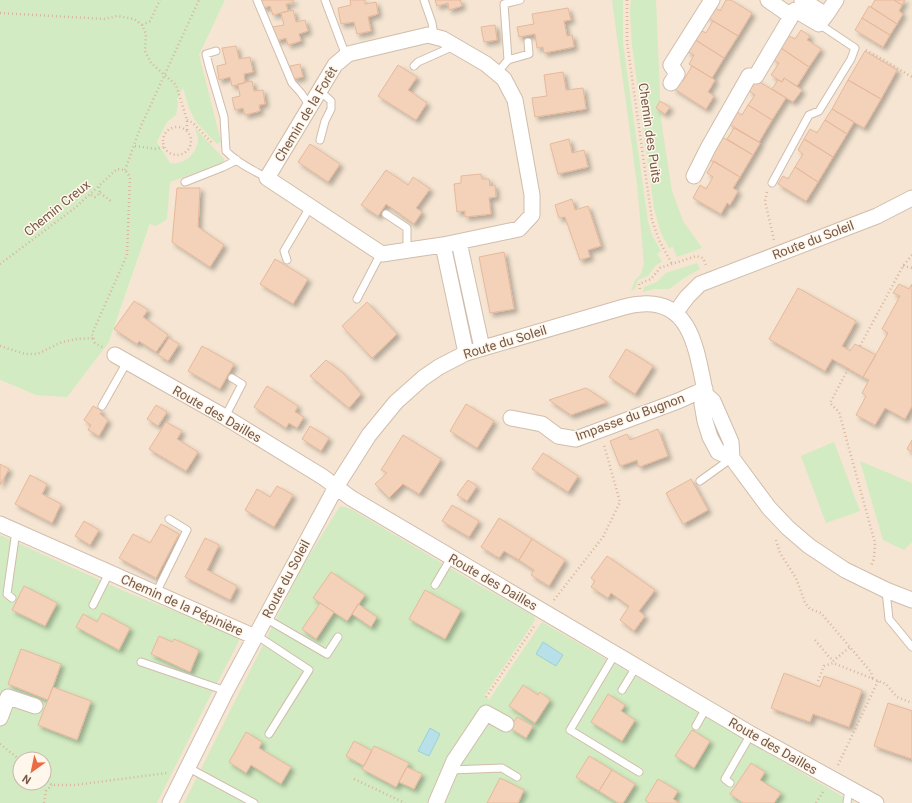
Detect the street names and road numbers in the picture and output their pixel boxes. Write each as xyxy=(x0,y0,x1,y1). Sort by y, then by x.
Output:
street label: Chemin de la Forêt xyxy=(272,64,340,164)
street label: Chemin des Puits xyxy=(636,82,665,184)
street label: Chemin Creux xyxy=(21,176,94,239)
street label: Route du Soleil xyxy=(770,218,856,262)
street label: Route du Soleil xyxy=(462,322,548,362)
street label: Route des Dailles xyxy=(170,383,264,446)
street label: Impasse du Bugnon xyxy=(573,390,687,444)
street label: Route du Soleil xyxy=(259,537,313,621)
street label: Route des Dailles xyxy=(446,551,540,614)
street label: Chemin de la Pépinière xyxy=(119,571,246,639)
street label: Route des Dailles xyxy=(726,715,820,778)

